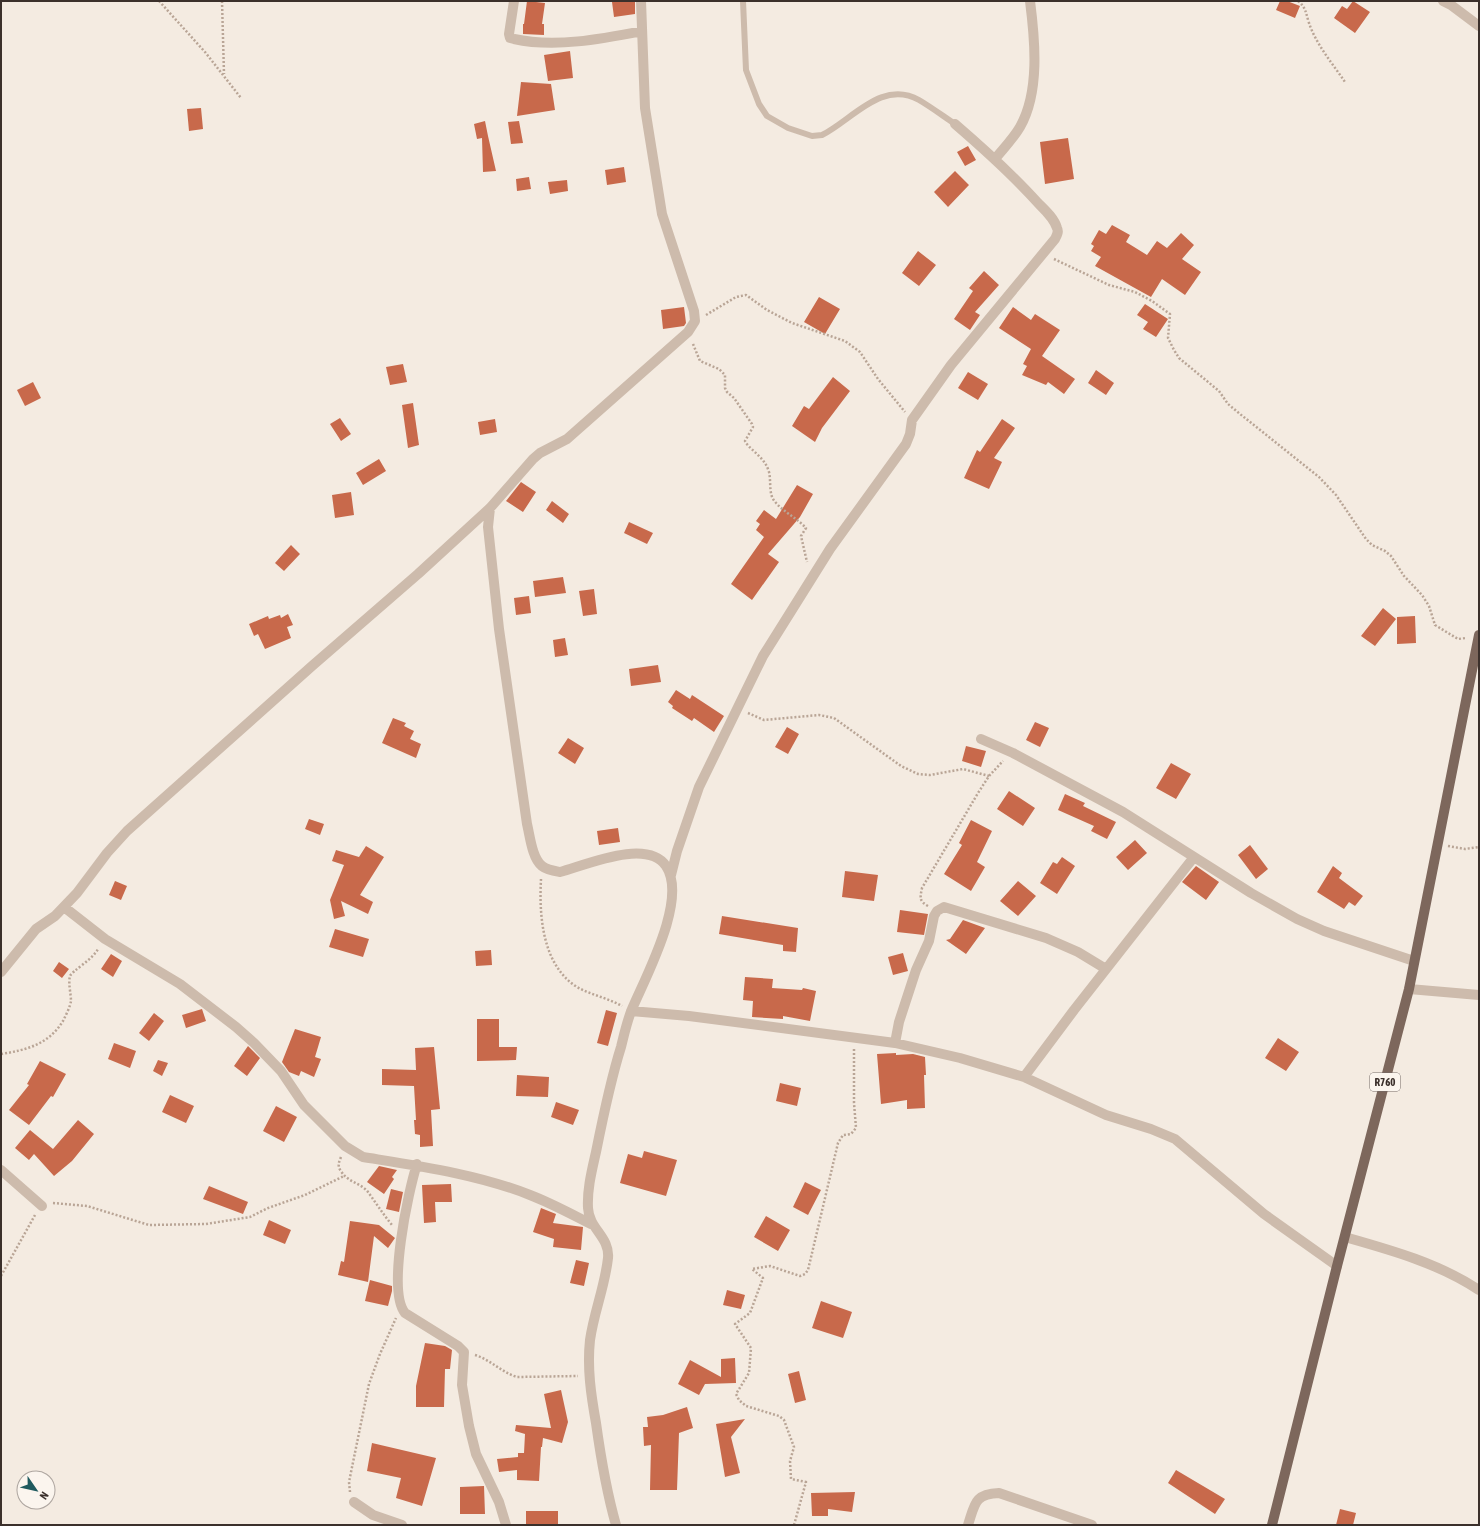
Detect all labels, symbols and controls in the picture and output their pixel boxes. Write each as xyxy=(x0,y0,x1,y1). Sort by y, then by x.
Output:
road number: R760 xyxy=(1370,1073,1400,1091)
north arrow xyxy=(16,1470,56,1510)
text: N xyxy=(37,1490,51,1502)

